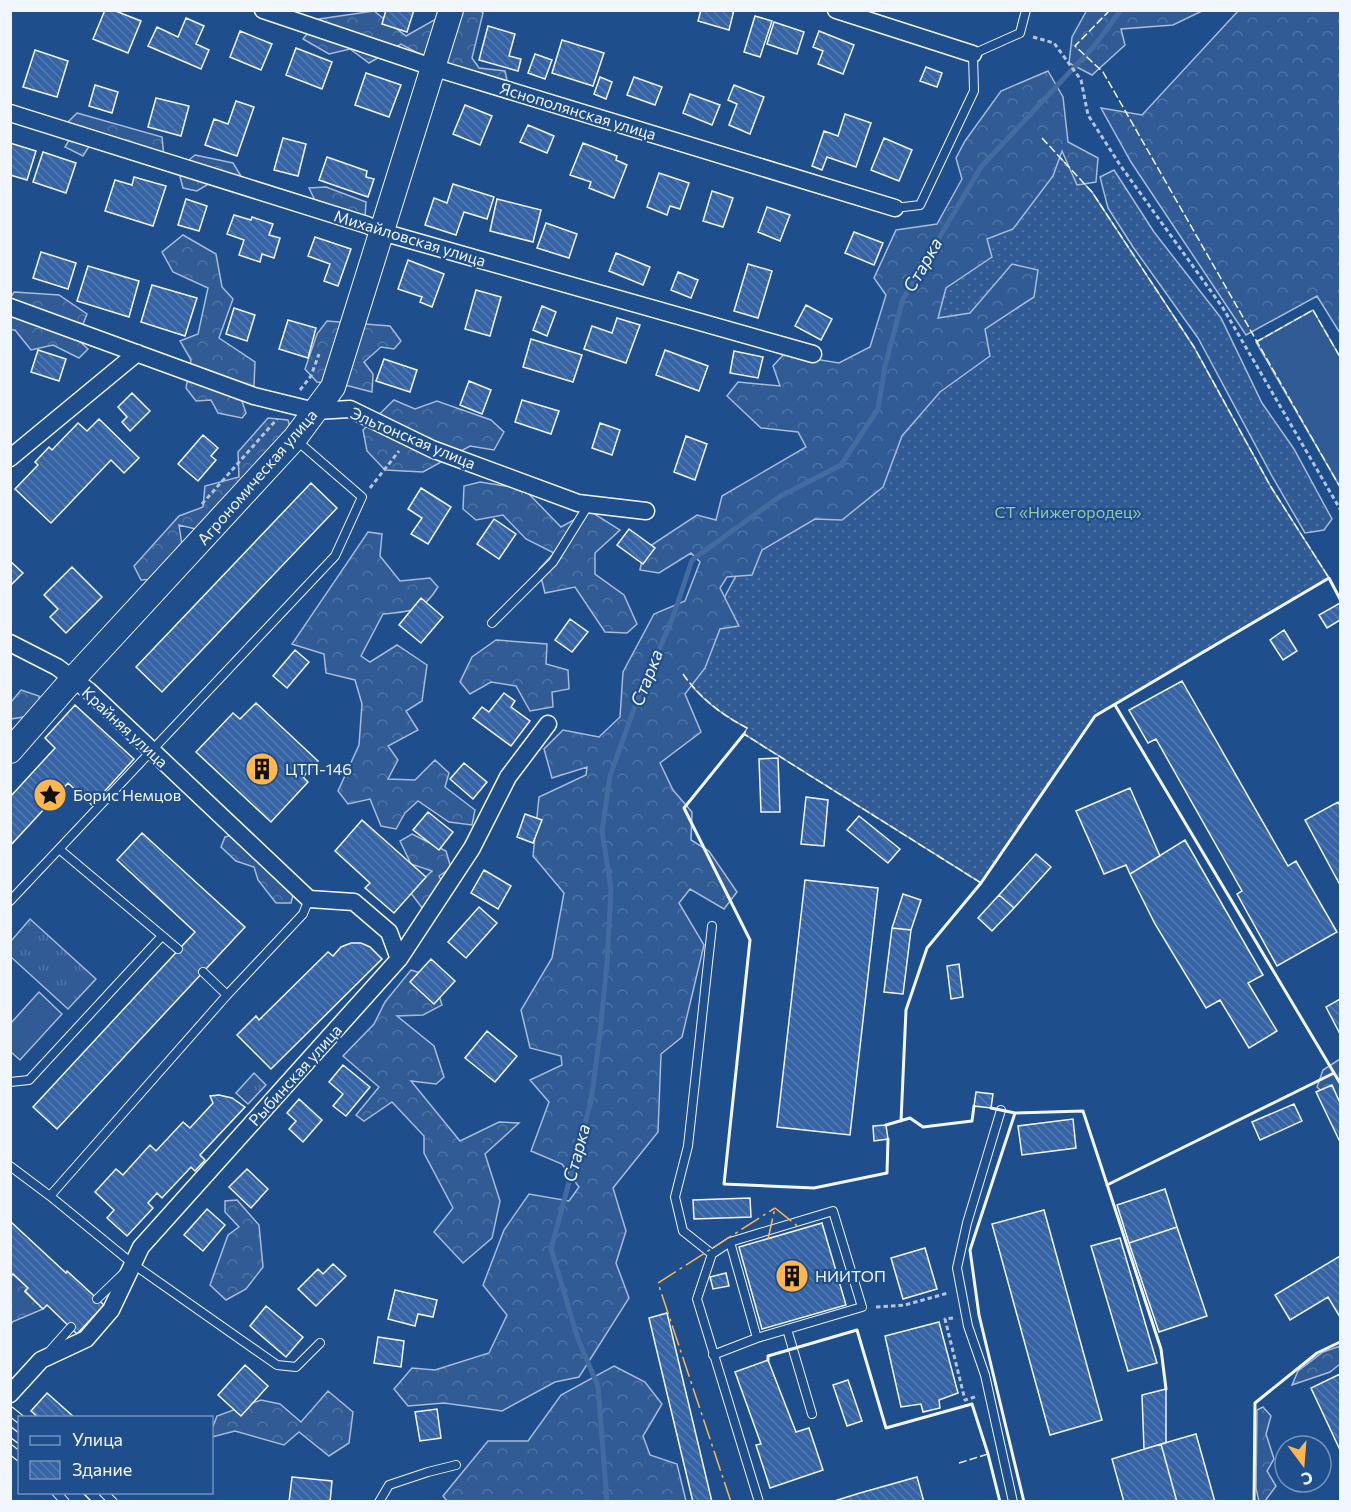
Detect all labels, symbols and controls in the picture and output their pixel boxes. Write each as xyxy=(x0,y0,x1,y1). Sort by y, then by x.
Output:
street label: Яснополянская улица xyxy=(498,78,659,143)
street label: Михайловская улица xyxy=(332,205,488,270)
water label: Старка xyxy=(898,233,946,296)
street label: Эльтонская улица xyxy=(348,403,479,472)
street label: Агрономическая улица xyxy=(193,405,321,548)
park label: СТ «Нижегородец» xyxy=(995,502,1141,521)
water label: Старка xyxy=(625,646,667,709)
street label: Крайняя улица xyxy=(79,682,172,771)
building icon: ЦТП-146 xyxy=(244,751,280,787)
place label: ЦТП-146 xyxy=(285,759,352,778)
place icon: Борис Немцов xyxy=(32,777,68,813)
place label: Борис Немцов xyxy=(73,785,181,804)
street label: Рыбинская улица xyxy=(244,1020,345,1129)
water label: Старка xyxy=(558,1121,594,1184)
building icon: НИИТОП xyxy=(774,1258,810,1294)
place label: НИИТОП xyxy=(815,1266,886,1285)
legend xyxy=(18,1416,213,1494)
text: Улица xyxy=(72,1428,123,1450)
north arrow xyxy=(1273,1434,1333,1494)
text: Здание xyxy=(72,1458,132,1480)
text: С xyxy=(1299,1468,1315,1490)

